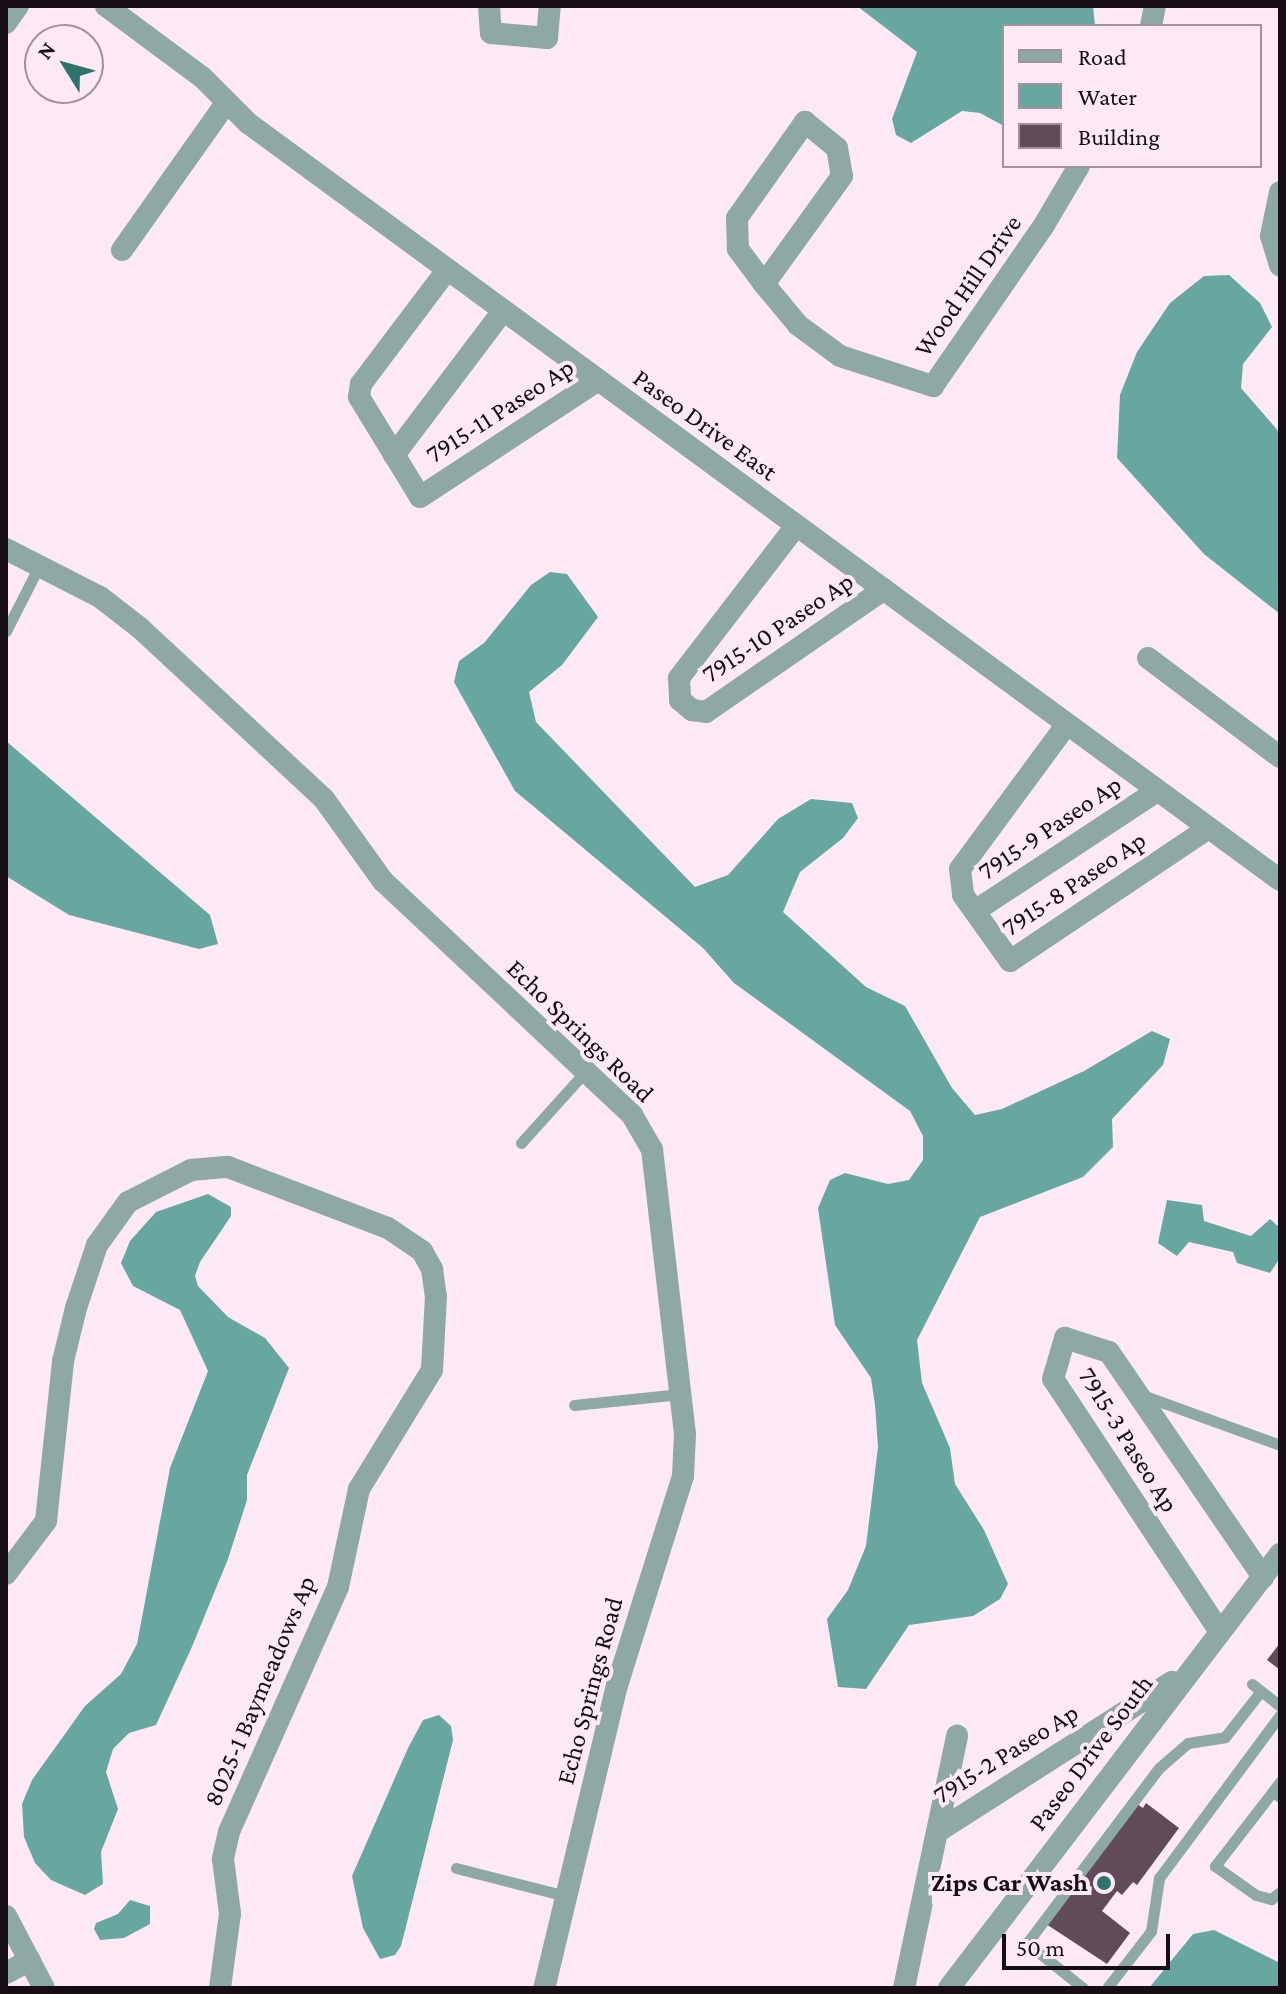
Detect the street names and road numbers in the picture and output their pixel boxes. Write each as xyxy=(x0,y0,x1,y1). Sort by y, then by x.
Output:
street label: Wood Hill Drive xyxy=(908,209,1028,363)
street label: 7915-11 Paseo Ap xyxy=(420,352,580,470)
street label: Paseo Drive East xyxy=(627,362,783,488)
street label: 7915-10 Paseo Ap xyxy=(696,566,860,690)
street label: 7915-9 Paseo Ap xyxy=(973,769,1127,887)
street label: 7915-8 Paseo Ap xyxy=(996,824,1152,944)
street label: Echo Springs Road xyxy=(500,953,660,1109)
street label: 7915-3 Paseo Ap xyxy=(1071,1362,1185,1518)
street label: 8025-1 Baymeadows Ap xyxy=(197,1571,323,1811)
street label: Echo Springs Road xyxy=(550,1594,630,1788)
street label: Paseo Drive South xyxy=(1022,1669,1160,1837)
street label: 7915-2 Paseo Ap xyxy=(928,1697,1084,1811)

